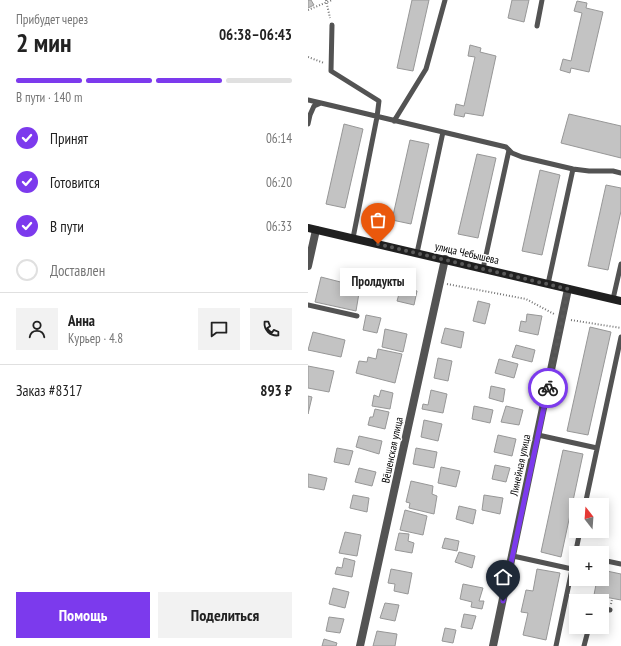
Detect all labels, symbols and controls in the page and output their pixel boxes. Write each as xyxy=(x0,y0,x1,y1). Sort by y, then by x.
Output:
text: Прибудет через xyxy=(16,11,88,28)
text: 06:38–06:43 xyxy=(219,25,292,44)
text: 2 мин xyxy=(16,26,71,59)
text: В пути · 140 m xyxy=(16,89,82,106)
icon: check xyxy=(16,127,38,149)
text: Принят xyxy=(50,129,88,148)
text: 06:14 xyxy=(266,130,292,147)
icon: check xyxy=(16,171,38,193)
text: Готовится xyxy=(50,173,100,192)
text: 06:20 xyxy=(266,174,292,191)
pin xyxy=(361,203,395,244)
icon: bag xyxy=(367,209,389,231)
icon: check xyxy=(16,215,38,237)
text: В пути xyxy=(50,217,84,236)
text: 06:33 xyxy=(266,218,292,235)
street label: улица Чебышева xyxy=(434,239,500,267)
text: Доставлен xyxy=(50,261,105,280)
callout: Пролдукты xyxy=(340,268,416,296)
text: Пролдукты xyxy=(352,273,404,290)
button: person xyxy=(16,308,58,350)
button: chat xyxy=(198,308,240,350)
button: phone xyxy=(250,308,292,350)
text: Анна xyxy=(68,311,95,330)
text: Курьер · 4.8 xyxy=(68,330,123,347)
courier xyxy=(528,368,568,408)
icon: bike xyxy=(537,377,559,399)
text: Заказ #8317 xyxy=(16,381,83,400)
text: 893 ₽ xyxy=(260,381,292,400)
street label: Вёшенская улица xyxy=(378,416,406,484)
street label: Линейная улица xyxy=(506,433,533,498)
north arrow xyxy=(569,498,609,538)
map controls xyxy=(569,498,609,634)
button: + xyxy=(569,546,609,586)
pin xyxy=(486,560,520,601)
icon: home xyxy=(492,566,514,588)
button: Помощь xyxy=(16,592,150,638)
button: Поделиться xyxy=(158,592,292,638)
button: − xyxy=(569,594,609,634)

